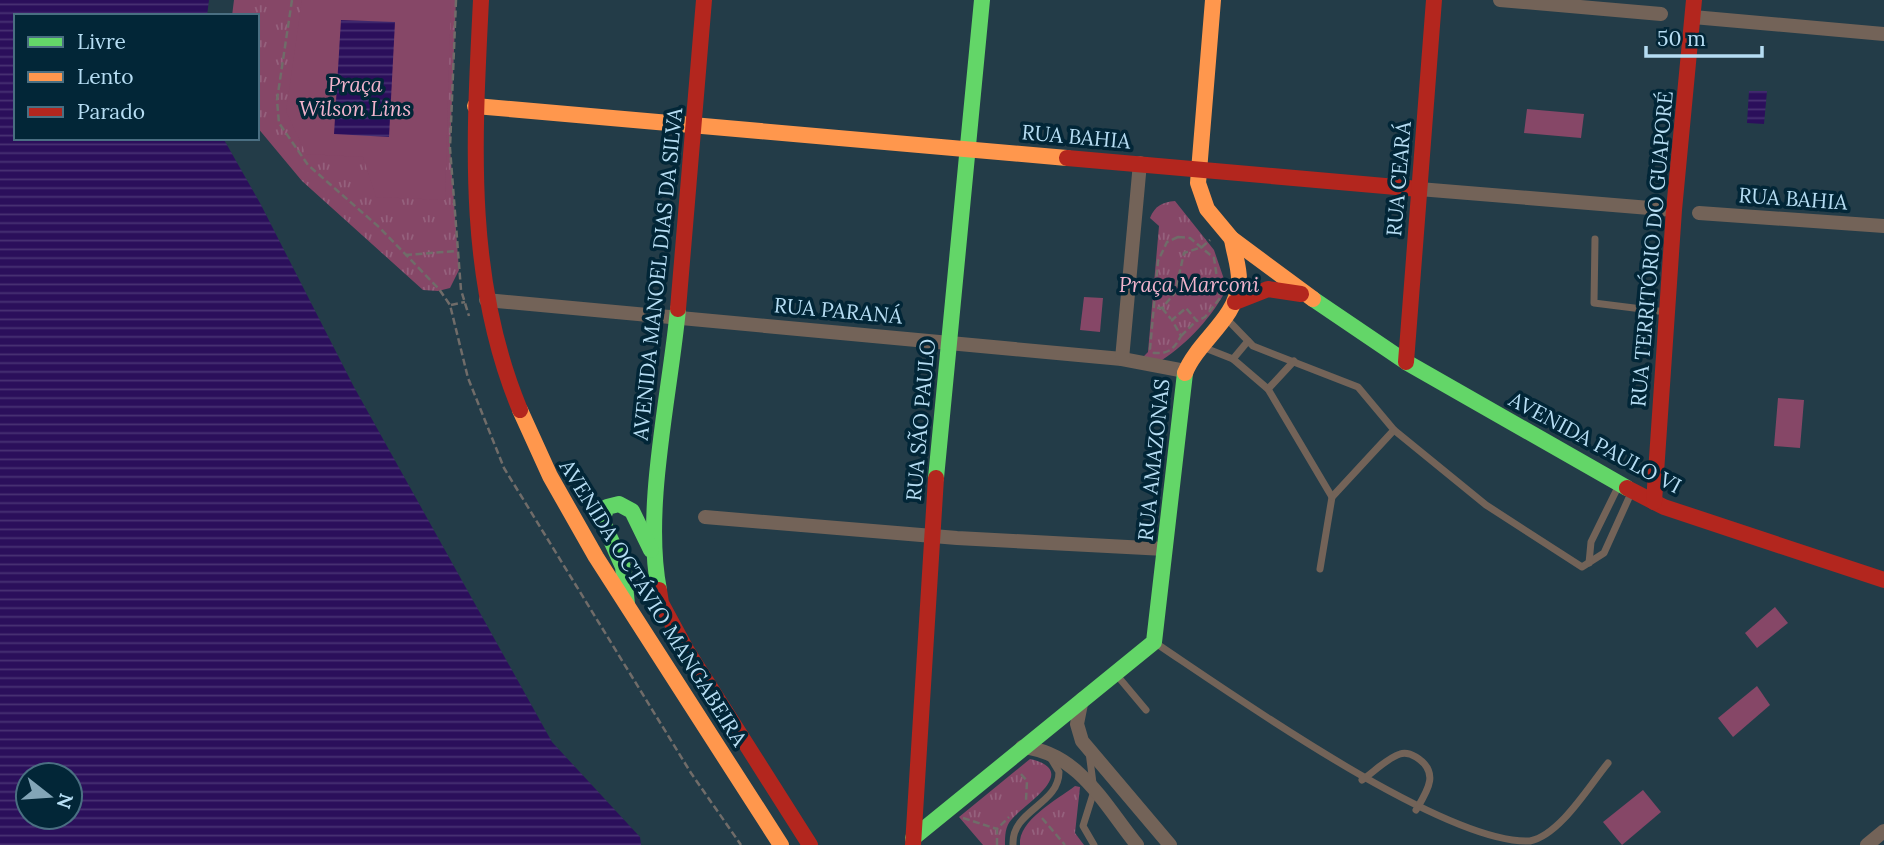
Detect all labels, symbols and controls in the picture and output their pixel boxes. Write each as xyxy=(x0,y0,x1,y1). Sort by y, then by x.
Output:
legend xyxy=(14,14,259,140)
scale bar xyxy=(1646,14,1762,58)
text: 50 m xyxy=(1657,25,1706,52)
text: Livre xyxy=(77,28,126,55)
text: Lento xyxy=(77,63,134,90)
park label: Praça Wilson Lins xyxy=(299,71,411,122)
street label: RUA TERRITÓRIO DO GUAPORÉ xyxy=(1624,90,1679,408)
text: Parado xyxy=(77,98,145,125)
street label: AVENIDA MANOEL DIAS DA SILVA xyxy=(627,106,688,443)
street label: RUA BAHIA xyxy=(1020,118,1132,155)
street label: RUA CEARÁ xyxy=(1380,120,1417,238)
street label: RUA BAHIA xyxy=(1738,181,1849,216)
park label: Praça Marconi xyxy=(1119,271,1260,298)
street label: RUA PARANÁ xyxy=(773,291,904,330)
street label: RUA SÃO PAULO xyxy=(900,338,941,502)
street label: RUA AMAZONAS xyxy=(1132,377,1175,542)
street label: AVENIDA PAULO VI xyxy=(1504,385,1686,499)
street label: AVENIDA OCTÁVIO MANGABEIRA xyxy=(553,453,754,752)
north arrow xyxy=(14,761,84,831)
text: N xyxy=(52,790,79,812)

